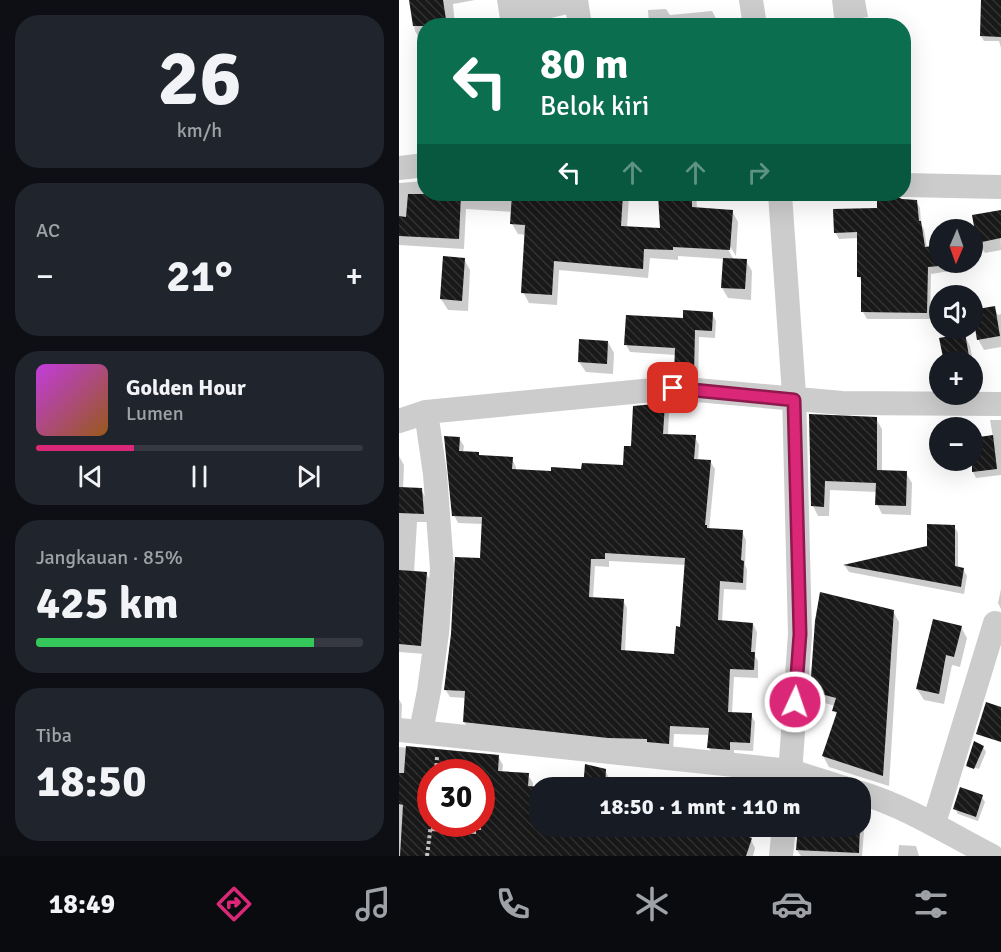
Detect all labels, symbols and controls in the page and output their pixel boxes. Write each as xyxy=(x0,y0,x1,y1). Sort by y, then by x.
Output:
text: 26 xyxy=(157,31,242,127)
text: 80 m xyxy=(540,39,629,90)
icon: left xyxy=(441,42,519,120)
text: Belok kiri xyxy=(540,90,649,123)
text: km/h xyxy=(177,118,222,143)
icon: left xyxy=(553,156,586,189)
icon: ahead xyxy=(616,156,649,189)
icon: ahead xyxy=(679,156,712,189)
icon: right xyxy=(742,156,775,189)
text: AC xyxy=(36,218,60,243)
north arrow xyxy=(929,219,983,273)
map controls xyxy=(929,219,983,471)
text: 21° xyxy=(166,249,233,304)
text: − xyxy=(36,256,54,297)
text: + xyxy=(345,256,363,297)
button: sound xyxy=(929,285,983,339)
button: + xyxy=(929,351,983,405)
pin xyxy=(647,362,698,413)
icon: arrive xyxy=(656,371,689,404)
text: Golden Hour xyxy=(126,374,246,401)
text: Lumen xyxy=(126,401,184,426)
button: − xyxy=(929,417,983,471)
icon: previous xyxy=(74,460,107,493)
icon: pause xyxy=(183,460,216,493)
icon: next xyxy=(292,460,325,493)
text: Jangkauan · 85% xyxy=(36,545,183,570)
text: 425 km xyxy=(36,576,179,631)
position arrow xyxy=(763,670,827,734)
text: Tiba xyxy=(36,723,72,748)
text: 18:50 xyxy=(36,754,146,809)
speed limit sign: 30 xyxy=(417,759,495,837)
text: 18:50 · 1 mnt · 110 m xyxy=(600,793,800,820)
icon: directions xyxy=(213,883,255,925)
icon: music xyxy=(352,883,394,925)
icon: phone xyxy=(492,883,534,925)
icon: climate xyxy=(631,883,673,925)
icon: car xyxy=(771,883,813,925)
icon: filters xyxy=(910,883,952,925)
text: 18:49 xyxy=(49,888,115,921)

